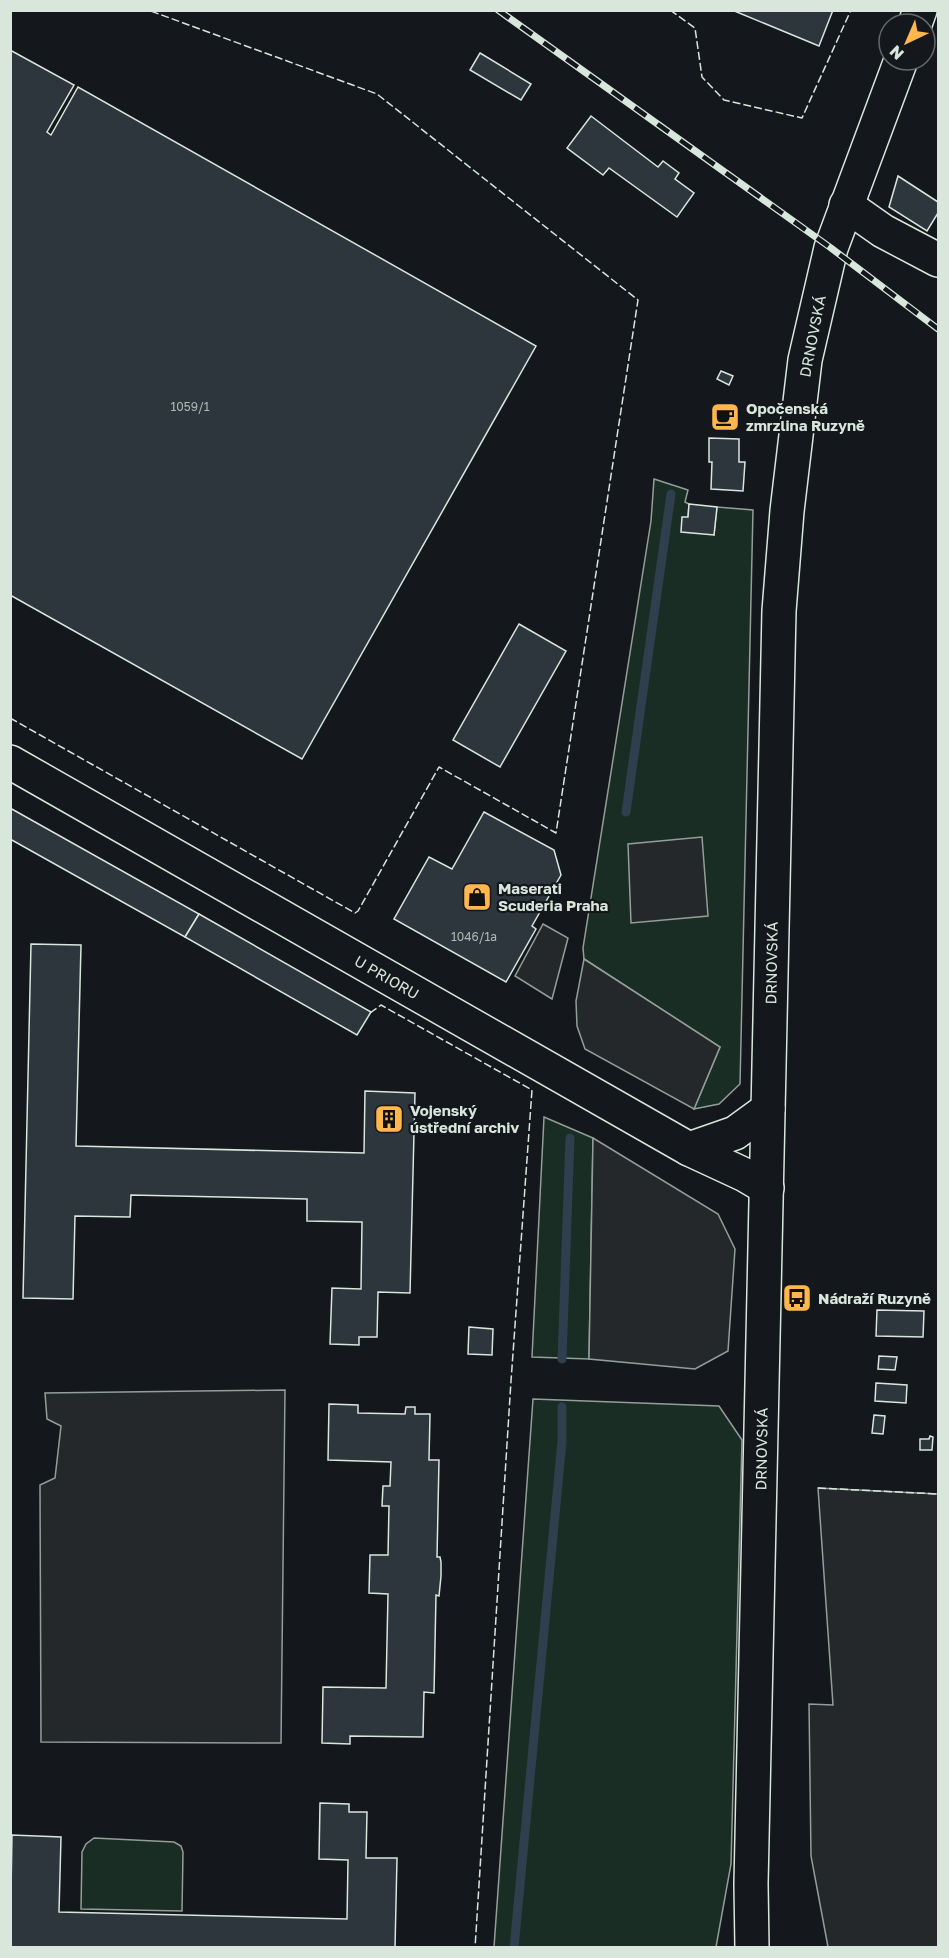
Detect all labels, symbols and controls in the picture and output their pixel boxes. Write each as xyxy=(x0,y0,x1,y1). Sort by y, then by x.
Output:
north arrow xyxy=(877,12,937,72)
text: N xyxy=(885,41,908,64)
street label: DRNOVSKÁ xyxy=(795,294,829,378)
house number: 1059/1 xyxy=(170,399,210,414)
place label: Opočenská zmrzlina Ruzyně xyxy=(746,399,865,434)
cafe icon: Opočenská zmrzlina Ruzyně xyxy=(709,401,741,433)
place label: Maserati Scuderia Praha xyxy=(498,879,609,914)
shop icon: Maserati Scuderia Praha xyxy=(461,881,493,913)
street label: DRNOVSKÁ xyxy=(761,921,781,1005)
house number: 1046/1a xyxy=(451,929,497,944)
street label: U PRIORU xyxy=(352,951,422,1003)
place label: Vojenský ústřední archiv xyxy=(410,1101,519,1136)
building icon: Vojenský ústřední archiv xyxy=(373,1103,405,1135)
bus stop icon: Nádraží Ruzyně xyxy=(781,1282,813,1314)
place label: Nádraží Ruzyně xyxy=(818,1289,931,1307)
street label: DRNOVSKÁ xyxy=(751,1407,771,1491)

